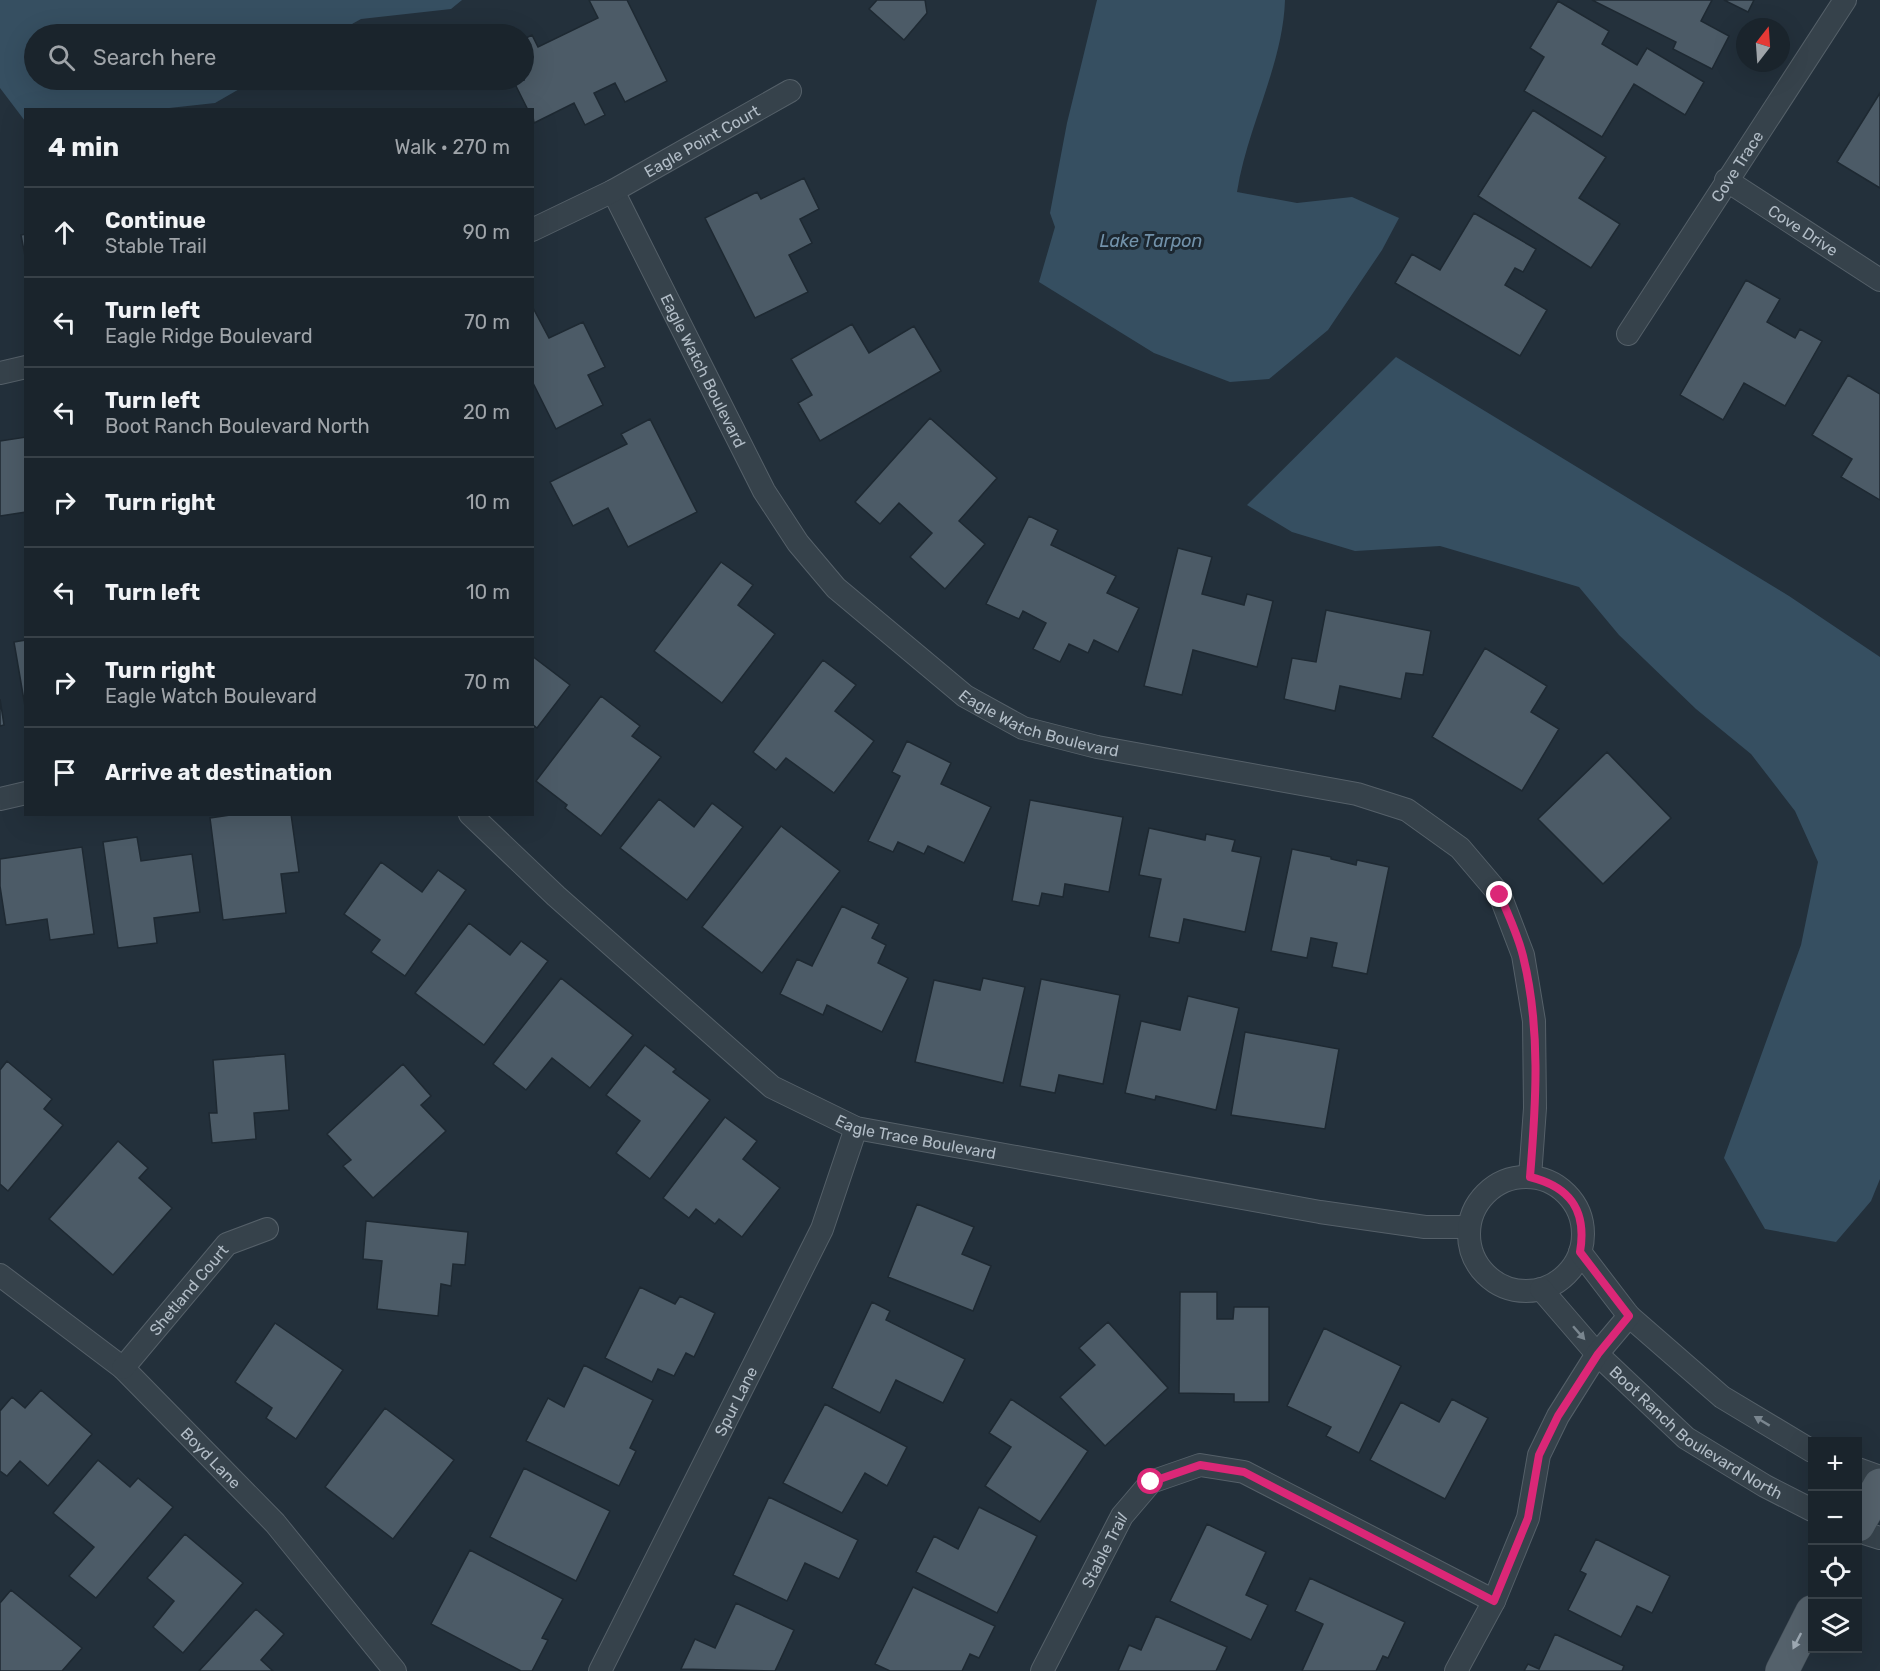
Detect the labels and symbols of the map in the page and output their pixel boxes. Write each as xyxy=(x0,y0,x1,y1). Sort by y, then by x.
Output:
north arrow xyxy=(1736,18,1790,72)
street label: Eagle Point Court xyxy=(641,101,763,181)
street label: Cove Trace xyxy=(1707,127,1767,206)
street label: Cove Drive xyxy=(1765,200,1842,260)
water label: Lake Tarpon xyxy=(1099,230,1203,252)
street label: Eagle Watch Boulevard xyxy=(657,291,750,451)
street label: Eagle Watch Boulevard xyxy=(955,686,1120,760)
route end xyxy=(1486,881,1512,907)
street label: Eagle Trace Boulevard xyxy=(832,1110,998,1163)
street label: Shetland Court xyxy=(145,1241,232,1339)
one-way arrow xyxy=(1572,1325,1585,1340)
street label: Boot Ranch Boulevard North xyxy=(1606,1362,1786,1503)
street label: Spur Lane xyxy=(710,1363,761,1439)
one-way arrow xyxy=(1753,1416,1770,1426)
street label: Boyd Lane xyxy=(177,1423,245,1492)
route start xyxy=(1137,1468,1163,1494)
street label: Stable Trail xyxy=(1077,1508,1131,1591)
one-way arrow xyxy=(1792,1633,1802,1650)

